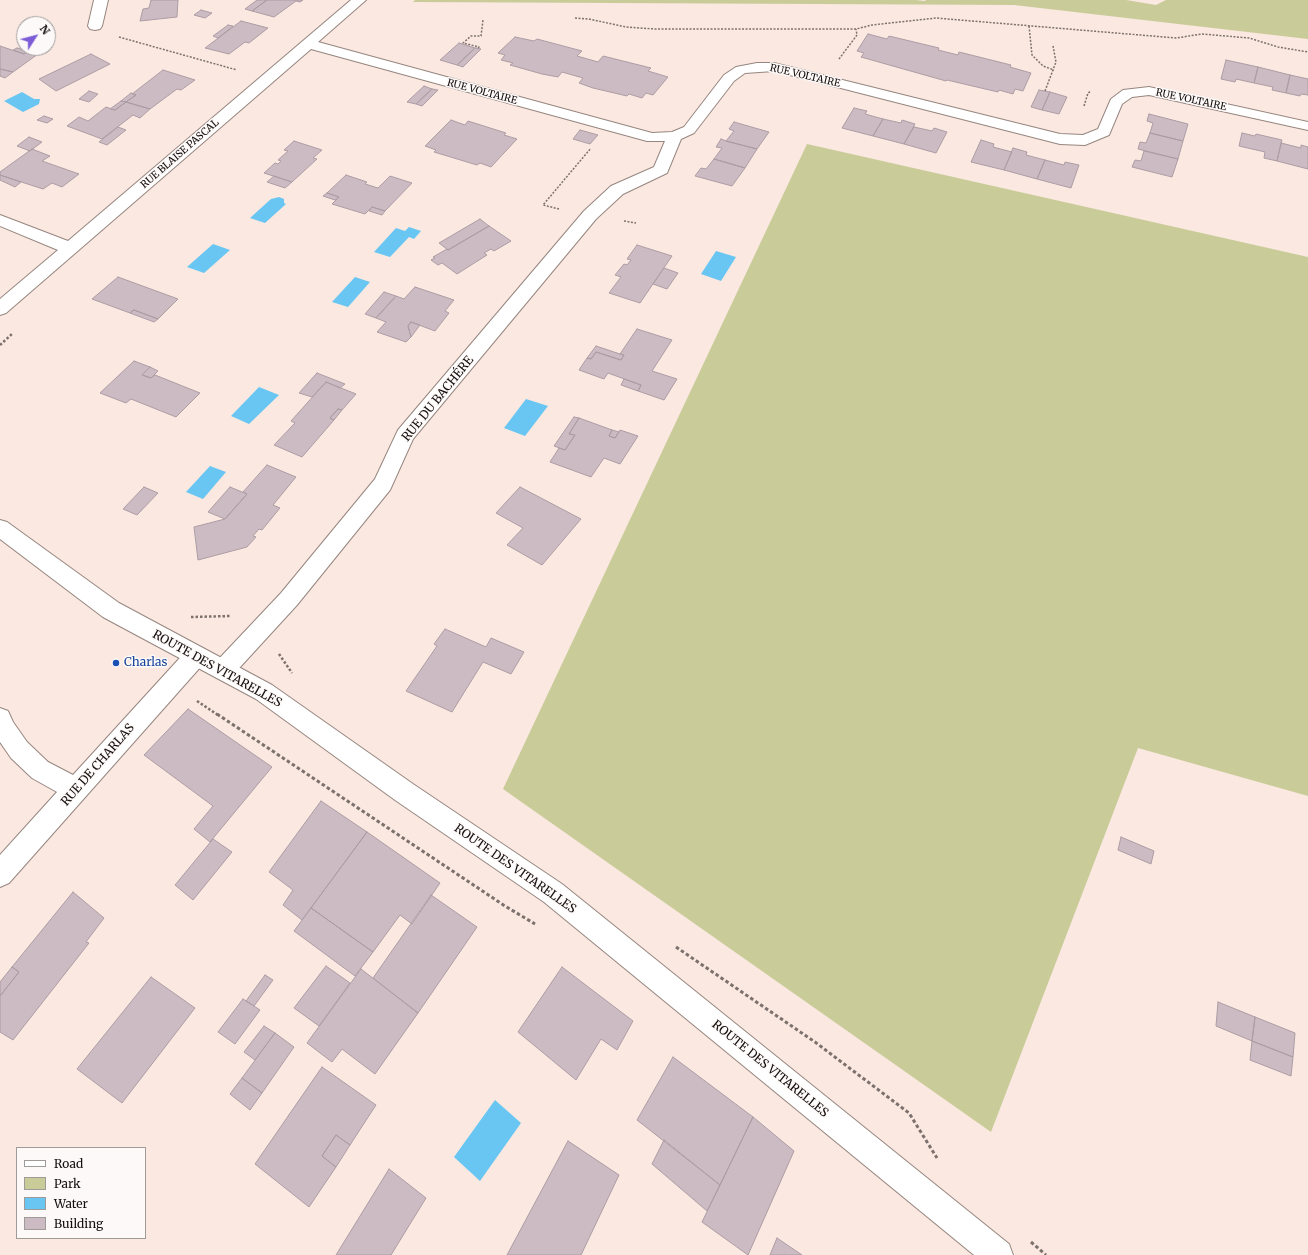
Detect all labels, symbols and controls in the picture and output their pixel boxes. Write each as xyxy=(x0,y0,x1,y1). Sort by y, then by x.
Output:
north arrow xyxy=(16,16,56,56)
text: N xyxy=(37,22,53,37)
street label: RUE VOLTAIRE xyxy=(769,62,841,90)
street label: RUE VOLTAIRE xyxy=(446,77,518,107)
street label: RUE VOLTAIRE xyxy=(1154,87,1228,113)
street label: RUE BLAISE PASCAL xyxy=(139,117,221,191)
street label: RUE DU BACHÉRE xyxy=(399,353,477,445)
street label: ROUTE DES VITARELLES xyxy=(150,627,284,711)
place label: Charlas xyxy=(124,656,167,670)
marker: Charlas xyxy=(111,658,121,668)
street label: RUE DE CHARLAS xyxy=(58,721,138,809)
street label: ROUTE DES VITARELLES xyxy=(451,821,579,917)
street label: ROUTE DES VITARELLES xyxy=(709,1018,831,1120)
legend xyxy=(16,1147,146,1239)
text: Road xyxy=(54,1156,83,1171)
text: Park xyxy=(54,1176,81,1191)
text: Water xyxy=(54,1196,88,1211)
text: Building xyxy=(54,1216,103,1231)

